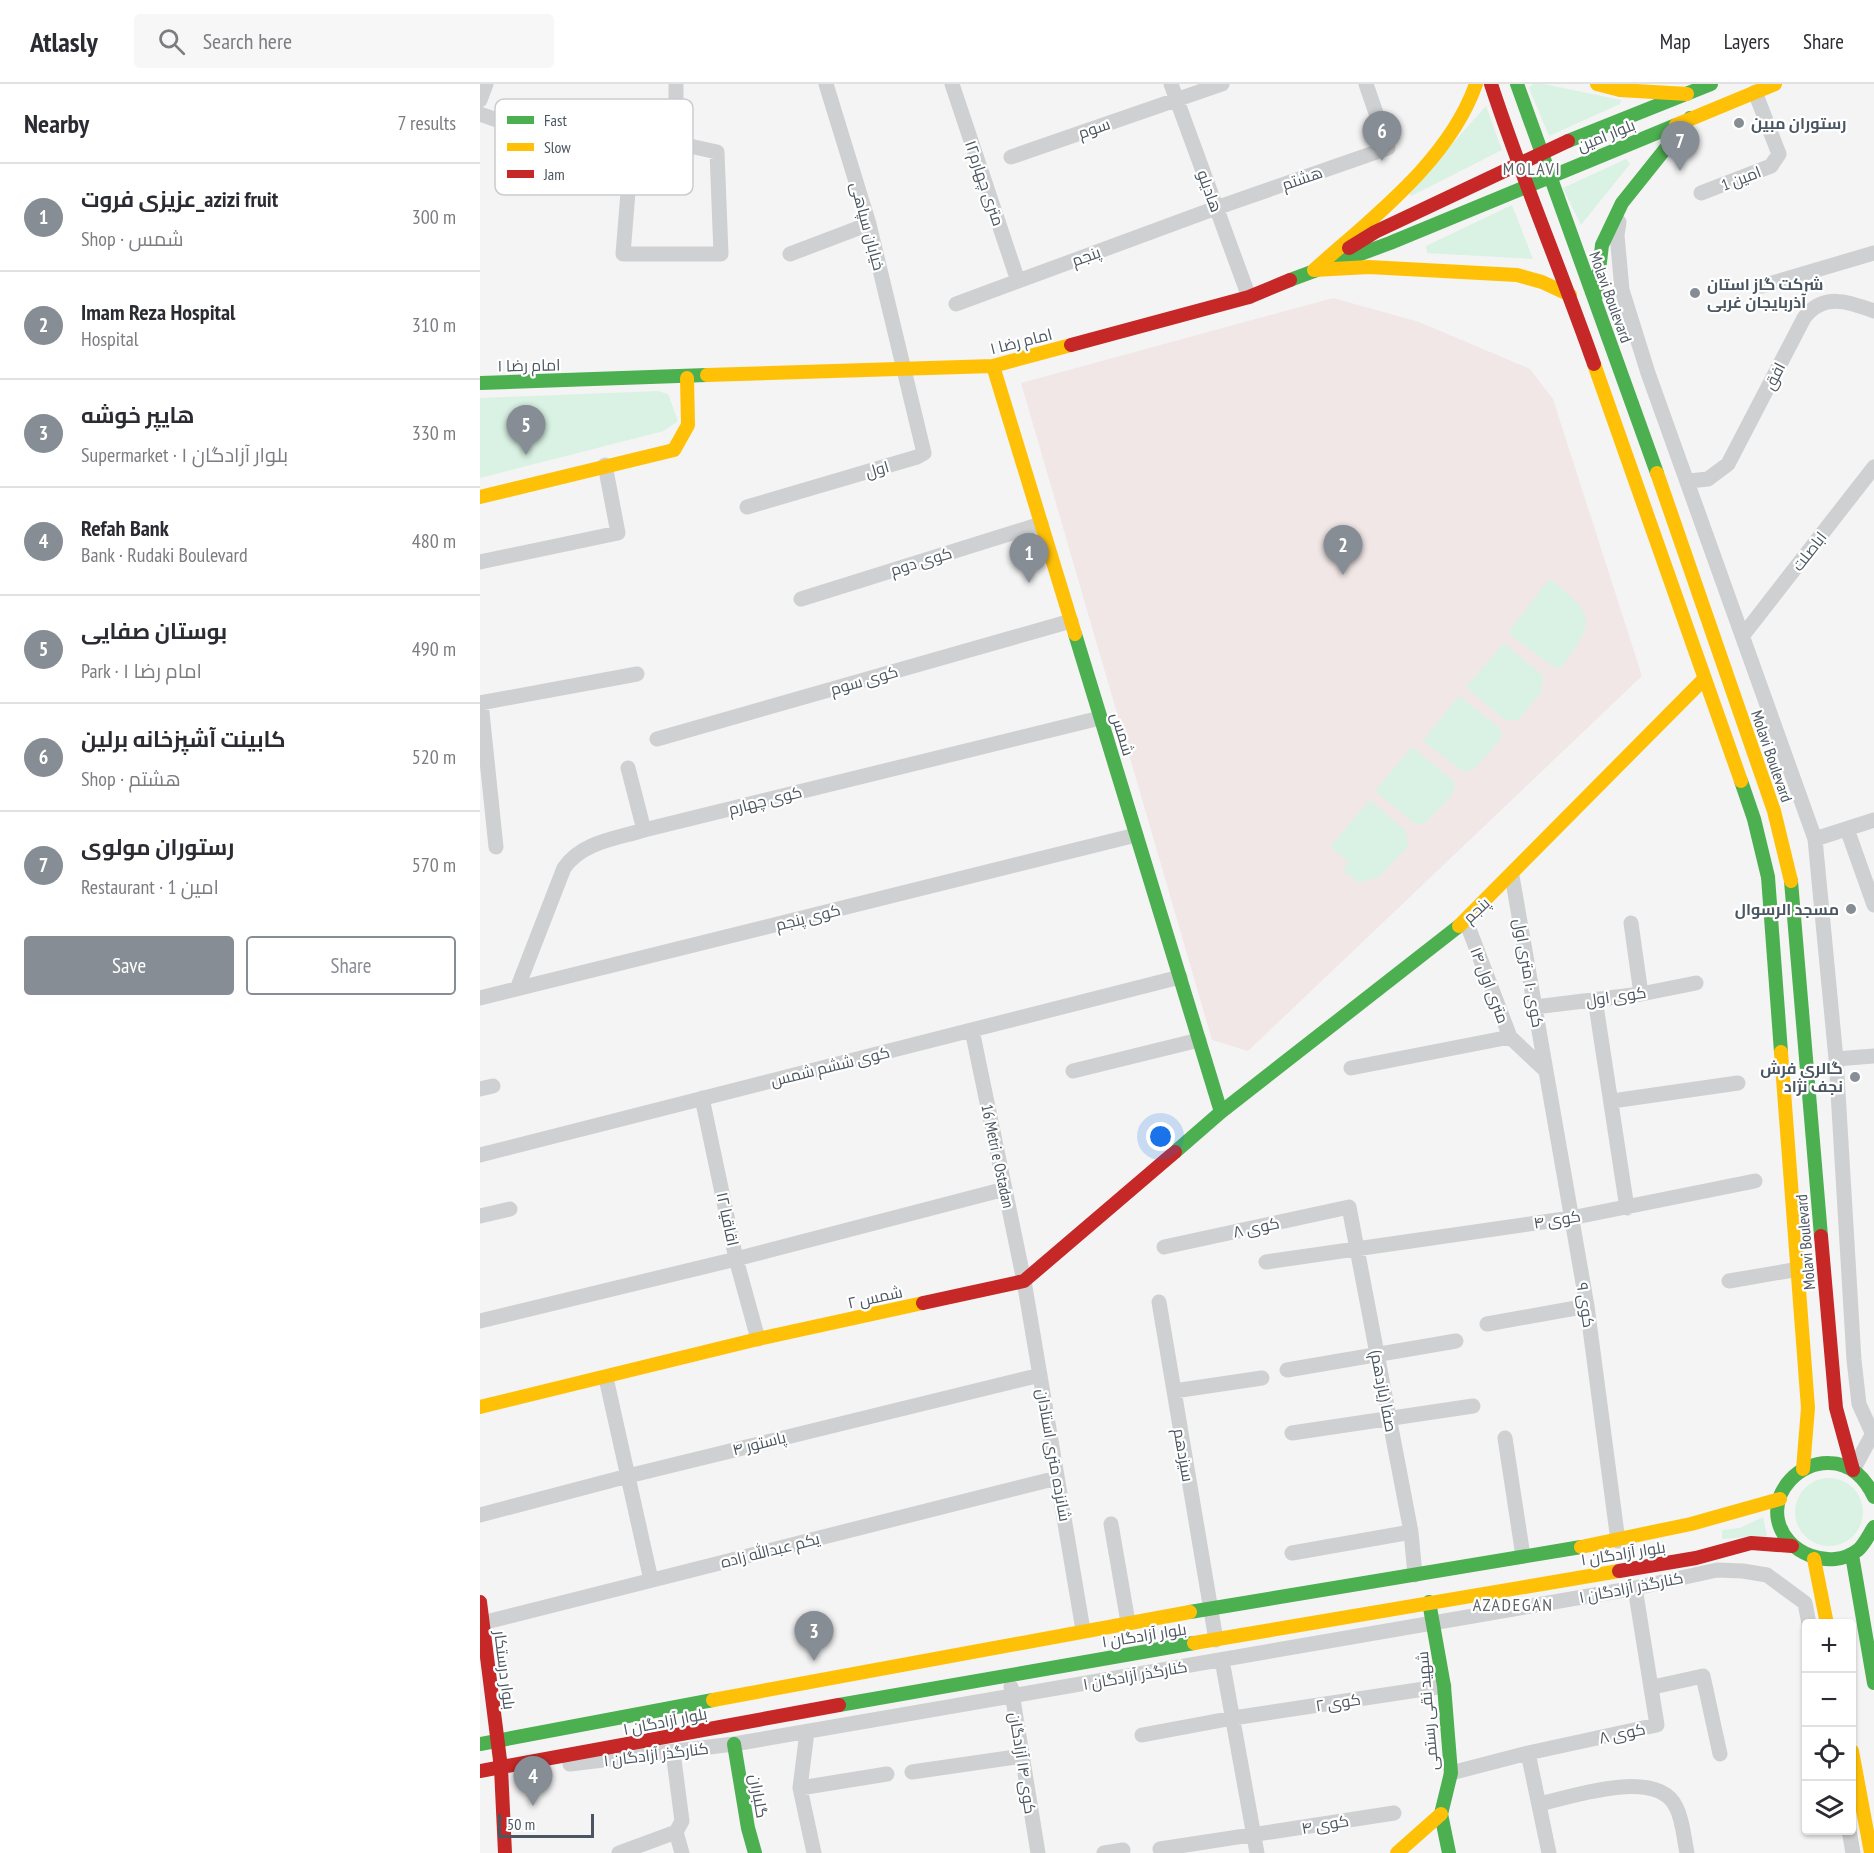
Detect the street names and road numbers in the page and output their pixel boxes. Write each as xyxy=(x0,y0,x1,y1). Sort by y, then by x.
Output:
street label: سوم xyxy=(1075,113,1113,145)
street label: بلوار امین xyxy=(1574,114,1638,157)
street label: ۱۲متری چهارم xyxy=(959,138,1009,229)
street label: امین 1 xyxy=(1718,161,1764,196)
street label: هشتم xyxy=(1279,162,1326,196)
street label: هادیلو xyxy=(1193,167,1227,215)
street label: خیابان سپاهی xyxy=(846,180,889,273)
street label: پنجم xyxy=(1069,241,1104,272)
street label: Molavi Boulevard xyxy=(1585,249,1637,345)
street label: امام رضا ۱ xyxy=(988,324,1055,360)
street label: امام رضا ۱ xyxy=(497,354,561,378)
street label: افق xyxy=(1759,359,1790,394)
street label: اول xyxy=(863,456,891,483)
street label: اباصلت xyxy=(1787,527,1831,575)
street label: کوی دوم xyxy=(888,542,955,582)
street label: کوی سوم xyxy=(828,661,901,701)
street label: Molavi Boulevard xyxy=(1747,708,1797,805)
street label: شمس xyxy=(1106,710,1139,758)
street label: کوی چهارم xyxy=(726,781,804,821)
street label: پنجم xyxy=(1459,892,1495,929)
street label: کوی پنجم xyxy=(773,899,843,937)
street label: کوی ۱۰ متری اول xyxy=(1509,917,1548,1029)
street label: ۱۴ متری اول xyxy=(1465,944,1514,1026)
street label: کوی اول xyxy=(1585,982,1648,1011)
street label: کوی ششم شمس xyxy=(768,1042,892,1092)
street label: 16 Metri e Ostadan xyxy=(977,1102,1019,1210)
street label: اقاقیا ۱۲ xyxy=(713,1190,743,1248)
street label: Molavi Boulevard xyxy=(1791,1193,1819,1291)
street label: کوی ۴ xyxy=(1532,1205,1582,1234)
street label: کوی ۸ xyxy=(1231,1212,1281,1243)
street label: شمس ۲ xyxy=(846,1281,905,1314)
street label: کوی ۹ xyxy=(1572,1281,1599,1329)
street label: صفا (یازدهم) xyxy=(1364,1348,1402,1434)
street label: شانزده متری استادان xyxy=(1031,1387,1076,1523)
street label: پاستور ۴ xyxy=(730,1427,789,1461)
street label: سیزدهم xyxy=(1168,1427,1199,1484)
street label: یکم عبدالله زاده xyxy=(718,1528,823,1574)
street label: بلوار آزادگان ۱ xyxy=(1579,1536,1667,1571)
street label: کنارگذر آزادگان ۱ xyxy=(1577,1567,1685,1608)
street label: بلوار آزادگان ۱ xyxy=(1100,1618,1188,1653)
street label: بلوار درستکار xyxy=(490,1628,520,1711)
street label: شهید نقی رستمی xyxy=(1412,1650,1443,1771)
street label: کنارگذر آزادگان ۱ xyxy=(1081,1656,1189,1695)
street label: کوی ۲ xyxy=(1314,1689,1362,1716)
street label: بلوار آزادگان ۱ xyxy=(621,1703,709,1740)
street label: کوی ۱۴ آزادگان xyxy=(1004,1711,1041,1815)
street label: کوی ۸ xyxy=(1597,1718,1647,1749)
street label: کنارگذر آزادگان ۱ xyxy=(602,1738,710,1771)
street label: گلباران xyxy=(744,1772,773,1820)
street label: کوی ۴ xyxy=(1300,1810,1350,1839)

